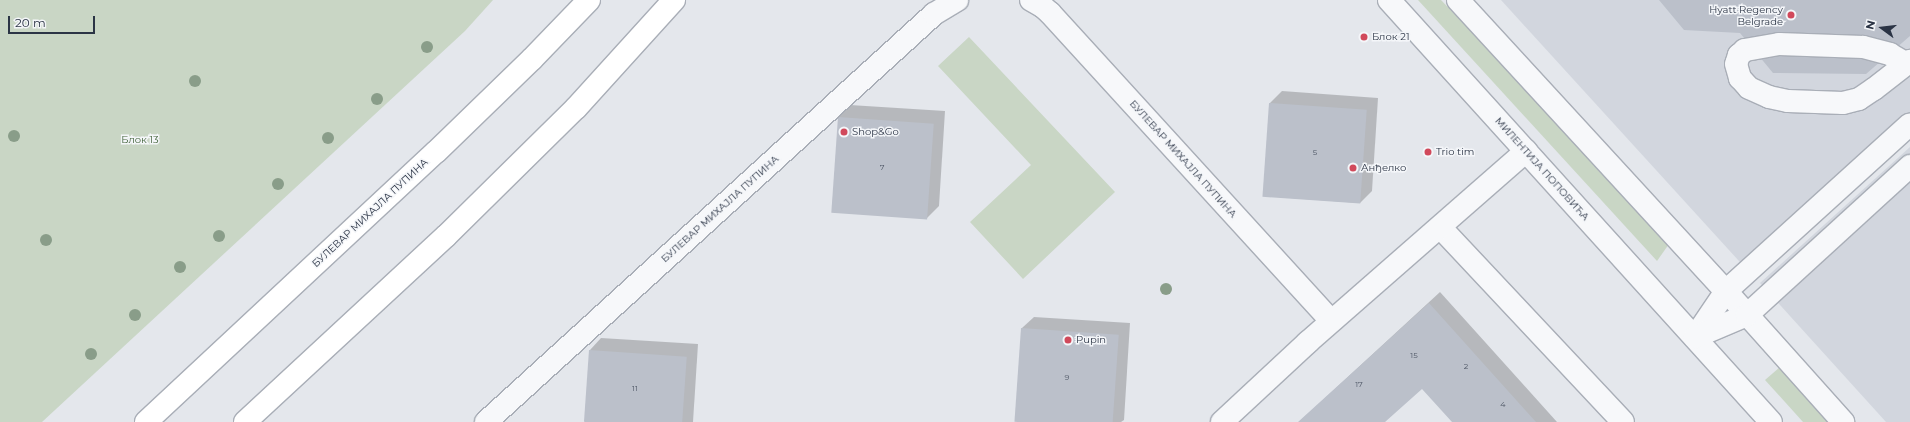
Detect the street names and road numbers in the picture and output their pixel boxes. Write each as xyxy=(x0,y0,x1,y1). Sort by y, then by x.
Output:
street label: БУЛЕВАР МИХАЈЛА ПУПИНА xyxy=(1127,98,1239,220)
street label: МИЛЕНТИЈА ПОПОВИЋА xyxy=(1492,115,1592,223)
street label: БУЛЕВАР МИХАЈЛА ПУПИНА xyxy=(659,153,781,265)
street label: БУЛЕВАР МИХАЈЛА ПУПИНА xyxy=(310,156,430,270)

